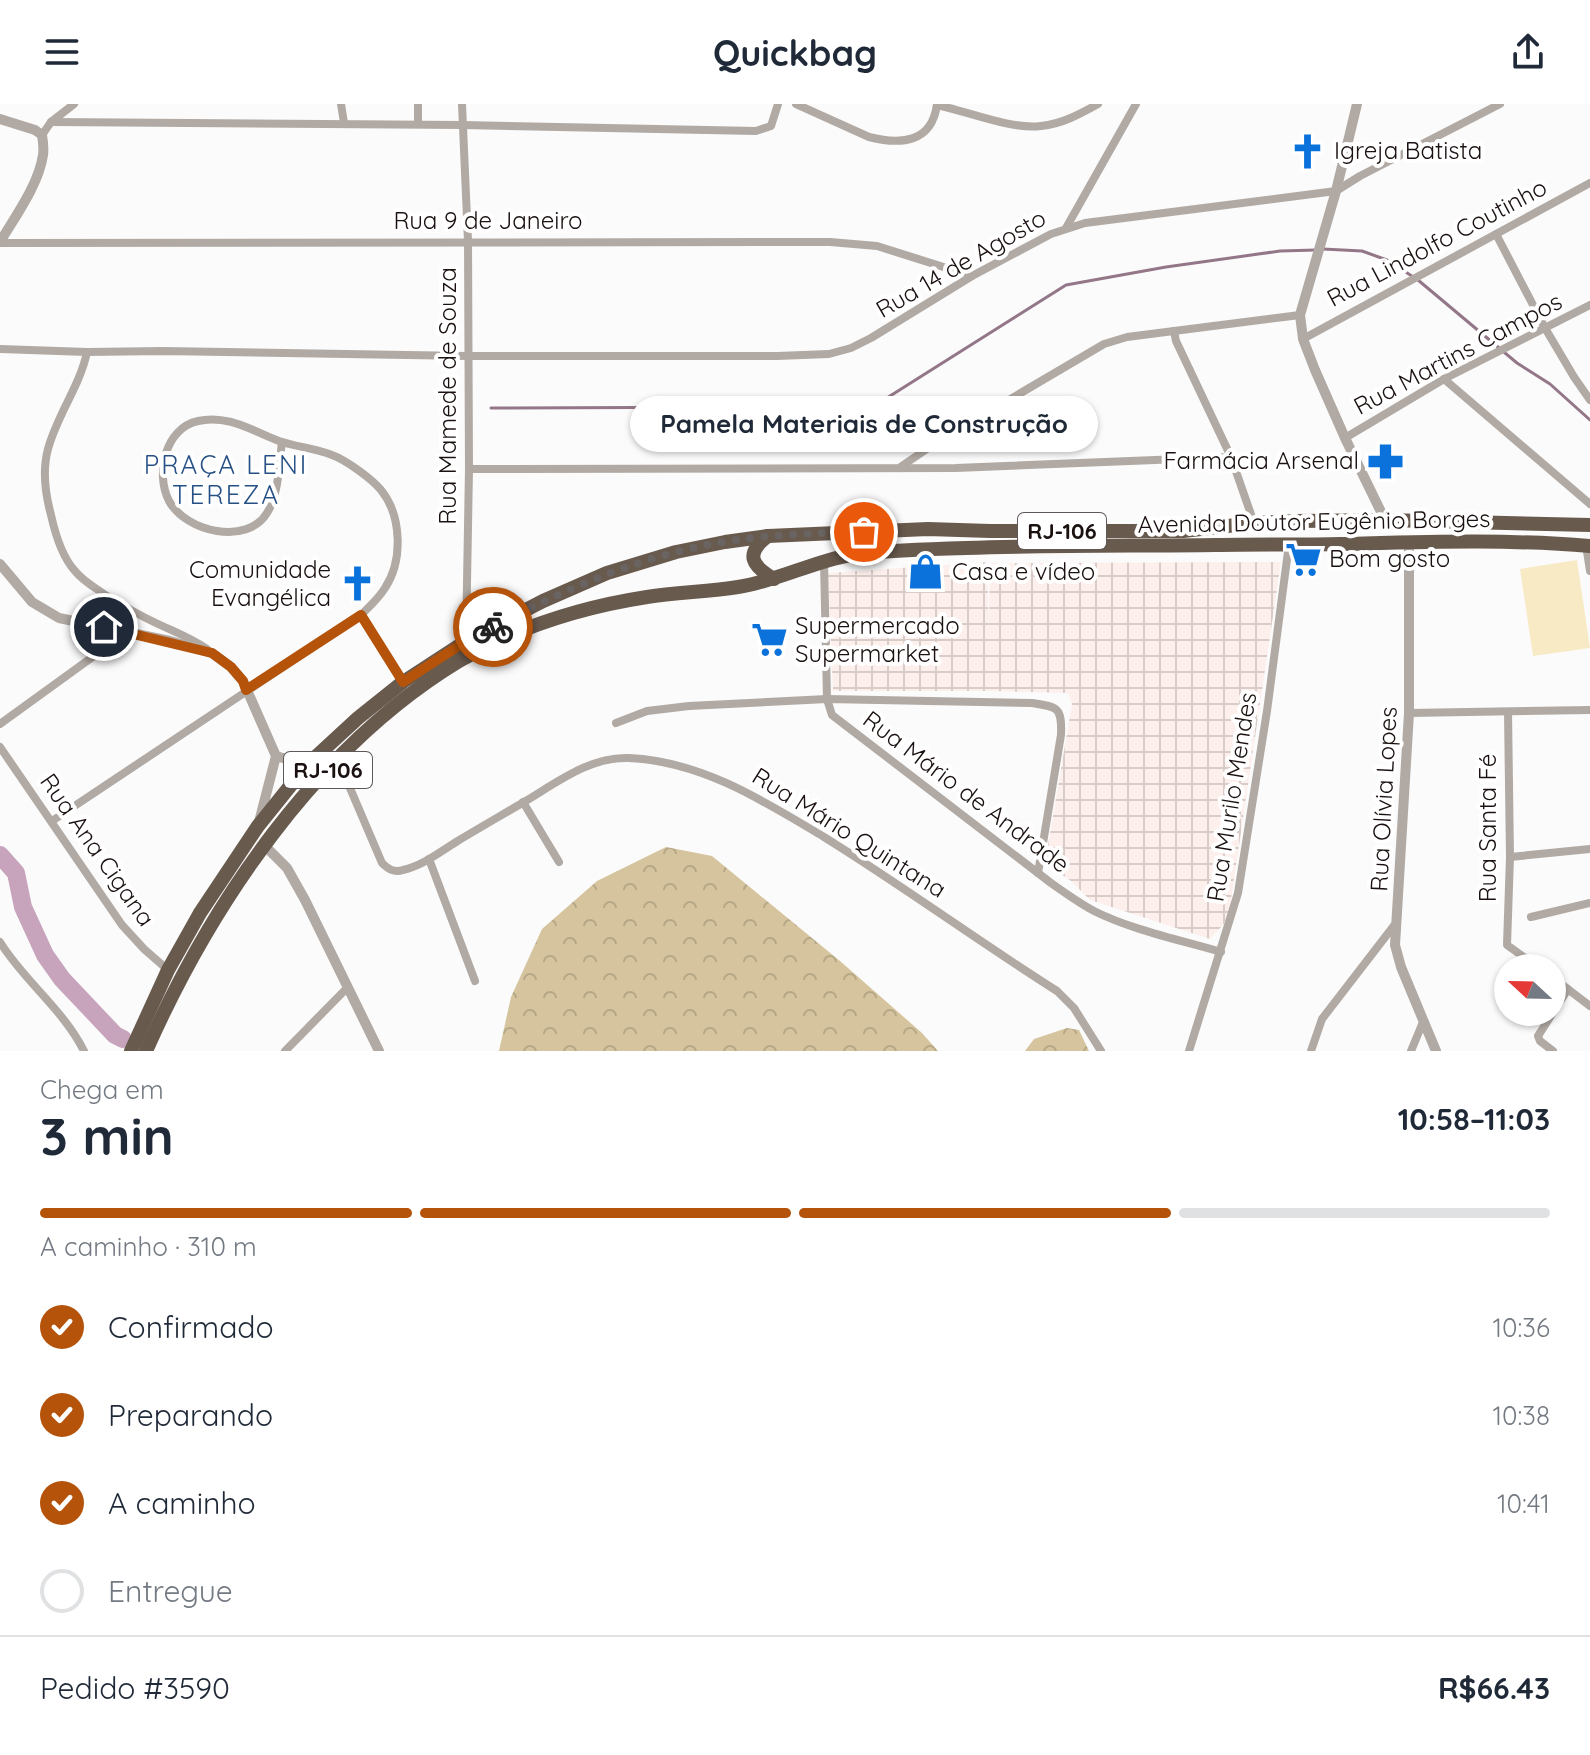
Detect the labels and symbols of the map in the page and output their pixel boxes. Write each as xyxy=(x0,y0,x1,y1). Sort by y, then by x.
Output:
church icon: Igreja Batista xyxy=(1289,132,1327,170)
place label: Igreja Batista xyxy=(1334,135,1482,165)
street label: Rua Lindolfo Coutinho xyxy=(1321,171,1552,313)
street label: Rua 14 de Agosto xyxy=(870,202,1051,324)
street label: Rua 9 de Janeiro xyxy=(393,205,583,235)
street label: Rua Mamede de Souza xyxy=(432,267,462,525)
street label: Rua Martins Campos xyxy=(1348,286,1567,421)
callout: Pamela Materiais de Construção xyxy=(630,396,1098,452)
pharmacy icon: Farmácia Arsenal xyxy=(1366,442,1404,480)
place label: Farmácia Arsenal xyxy=(1163,445,1359,475)
district label: PRAÇA LENI TEREZA xyxy=(144,448,308,511)
pin xyxy=(830,498,898,566)
street label: Avenida Doutor Eugênio Borges xyxy=(1137,503,1491,539)
road number: RJ-106 xyxy=(1018,513,1106,549)
supermarket icon: Bom gosto xyxy=(1284,540,1322,578)
place label: Bom gosto xyxy=(1329,543,1450,573)
shop icon: Casa e vídeo xyxy=(907,553,945,591)
place label: Comunidade Evangélica xyxy=(189,554,331,612)
place label: Casa e vídeo xyxy=(952,556,1095,586)
church icon: Comunidade Evangélica xyxy=(338,565,376,603)
courier xyxy=(453,587,533,667)
pin xyxy=(70,593,138,661)
place label: Supermercado Supermarket xyxy=(795,610,960,668)
supermarket icon: Supermercado Supermarket xyxy=(750,621,788,659)
street label: Rua Murilo Mendes xyxy=(1200,690,1262,904)
street label: Rua Mário de Andrade xyxy=(858,704,1076,879)
street label: Rua Olívia Lopes xyxy=(1363,706,1403,892)
road number: RJ-106 xyxy=(284,752,372,788)
street label: Rua Santa Fé xyxy=(1472,754,1502,902)
street label: Rua Mário Quintana xyxy=(747,760,952,904)
street label: Rua Ana Cigana xyxy=(34,767,162,932)
north arrow xyxy=(1494,954,1566,1026)

